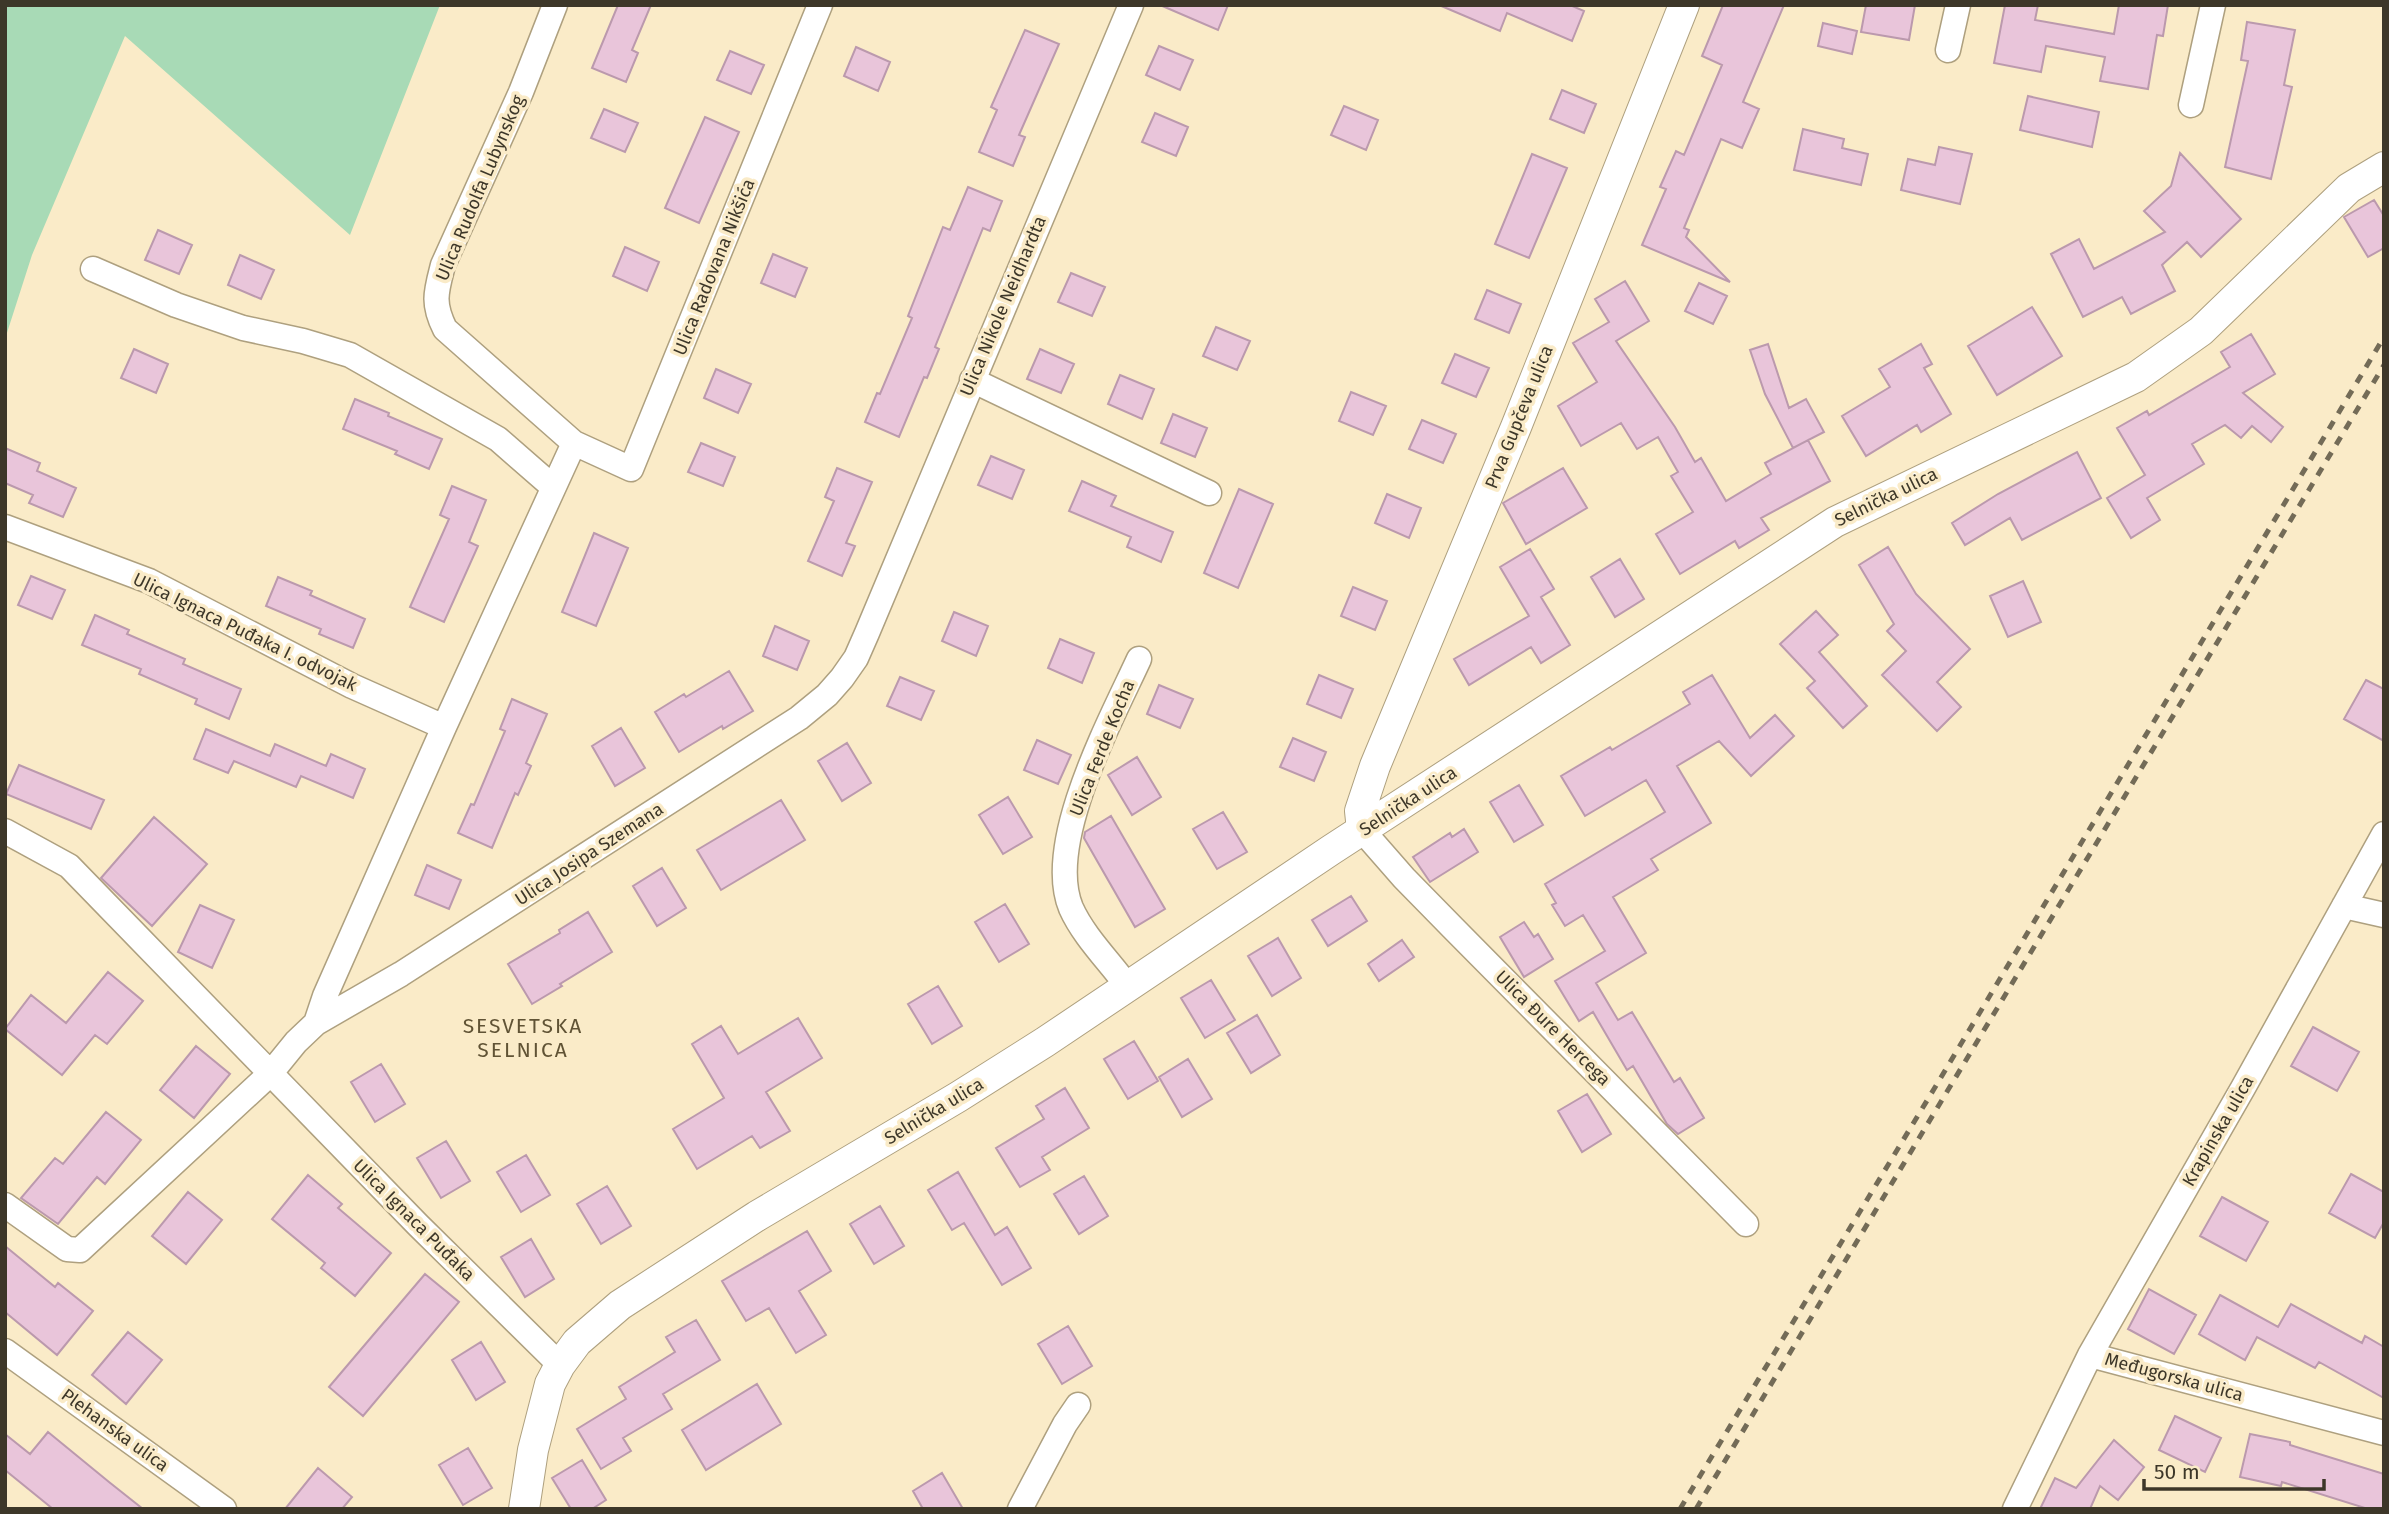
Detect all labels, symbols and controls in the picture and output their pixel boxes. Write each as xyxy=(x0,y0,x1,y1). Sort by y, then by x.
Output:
street label: Ulica Rudolfa Lubynskog xyxy=(431,91,529,284)
street label: Ulica Radovana Nikšića xyxy=(668,175,760,359)
street label: Ulica Nikole Neidhardta xyxy=(955,213,1051,399)
street label: Prva Gupčeva ulica xyxy=(1480,342,1558,492)
street label: Selnička ulica xyxy=(1831,463,1941,531)
street label: Ulica Ignaca Puđaka I. odvojak xyxy=(129,568,361,696)
street label: Ulica Ferde Kocha xyxy=(1065,677,1139,819)
street label: Selnička ulica xyxy=(1355,761,1461,841)
street label: Ulica Josipa Szemana xyxy=(511,798,667,910)
street label: Ulica Đure Hercega xyxy=(1491,966,1615,1090)
district label: SESVETSKA SELNICA xyxy=(463,1013,583,1063)
street label: Krapinska ulica xyxy=(2177,1072,2259,1190)
street label: Selnička ulica xyxy=(880,1073,988,1149)
street label: Ulica Ignaca Puđaka xyxy=(349,1155,479,1285)
street label: Međugorska ulica xyxy=(2102,1348,2246,1406)
street label: Plehanska ulica xyxy=(57,1384,173,1476)
scale bar xyxy=(2144,1448,2324,1492)
text: 50 m xyxy=(2154,1459,2200,1485)

